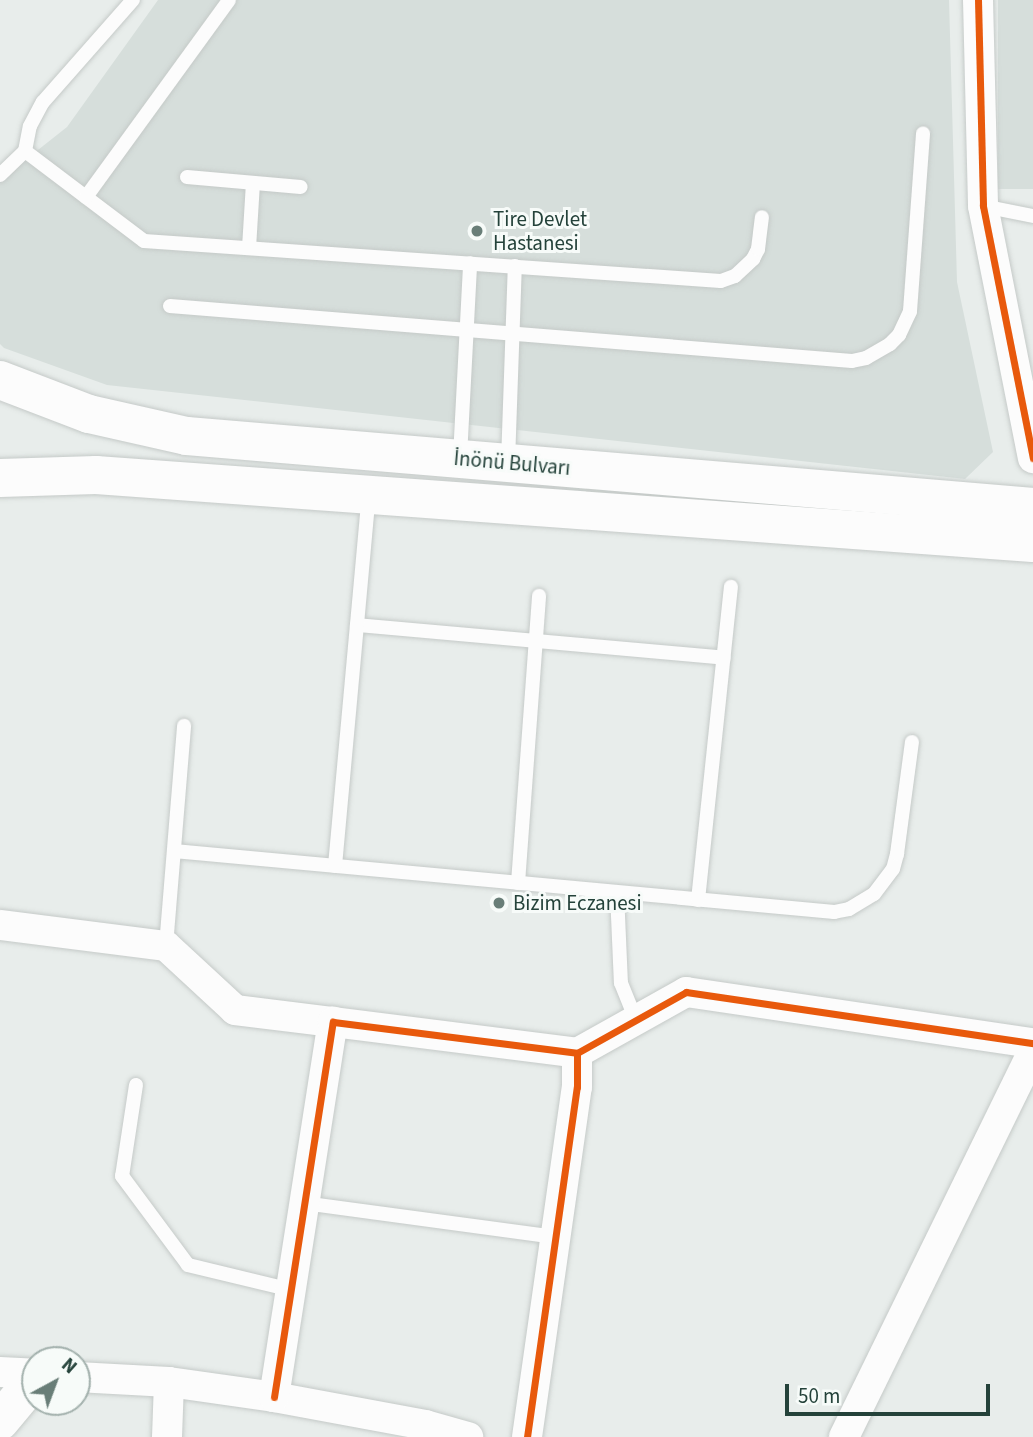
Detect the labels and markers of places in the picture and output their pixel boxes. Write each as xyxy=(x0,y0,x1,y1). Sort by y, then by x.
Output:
place label: Tire Devlet Hastanesi xyxy=(493,206,587,256)
marker: Tire Devlet Hastanesi xyxy=(467,221,487,241)
place label: Bizim Eczanesi xyxy=(513,890,642,916)
marker: Bizim Eczanesi xyxy=(491,895,507,911)

